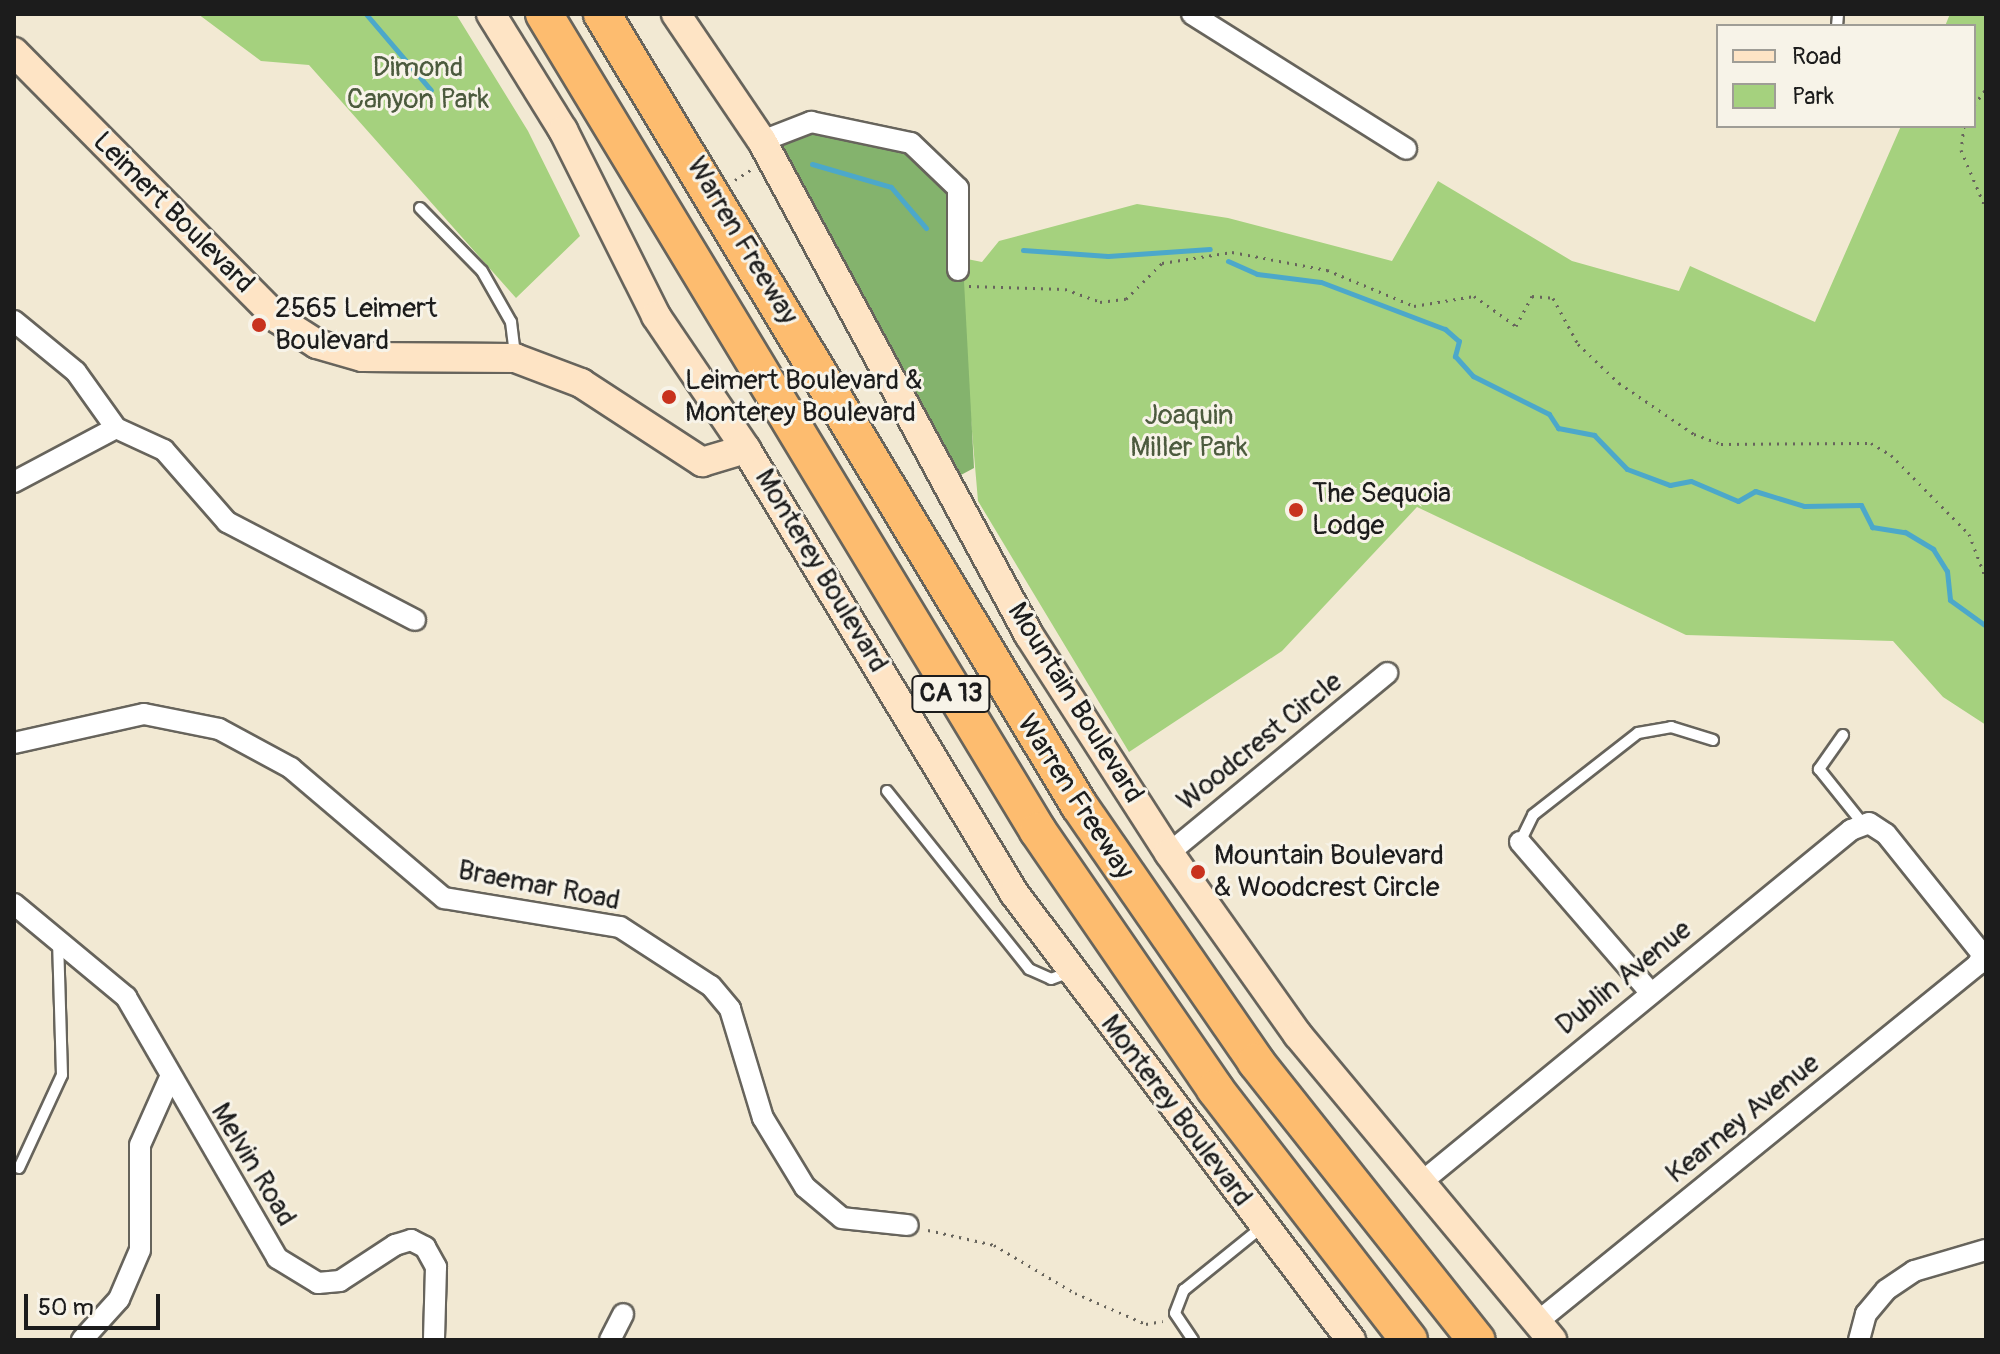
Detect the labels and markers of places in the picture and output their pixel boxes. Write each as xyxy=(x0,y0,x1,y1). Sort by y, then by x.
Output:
place label: 2565 Leimert Boulevard xyxy=(275,292,437,358)
marker: 2565 Leimert Boulevard xyxy=(250,316,268,334)
place label: Leimert Boulevard & Monterey Boulevard xyxy=(685,364,923,430)
marker: Leimert Boulevard & Monterey Boulevard xyxy=(660,388,678,406)
place label: The Sequoia Lodge xyxy=(1312,477,1451,543)
marker: The Sequoia Lodge xyxy=(1287,501,1305,519)
place label: Mountain Boulevard & Woodcrest Circle xyxy=(1214,839,1444,905)
marker: Mountain Boulevard & Woodcrest Circle xyxy=(1189,863,1207,881)

